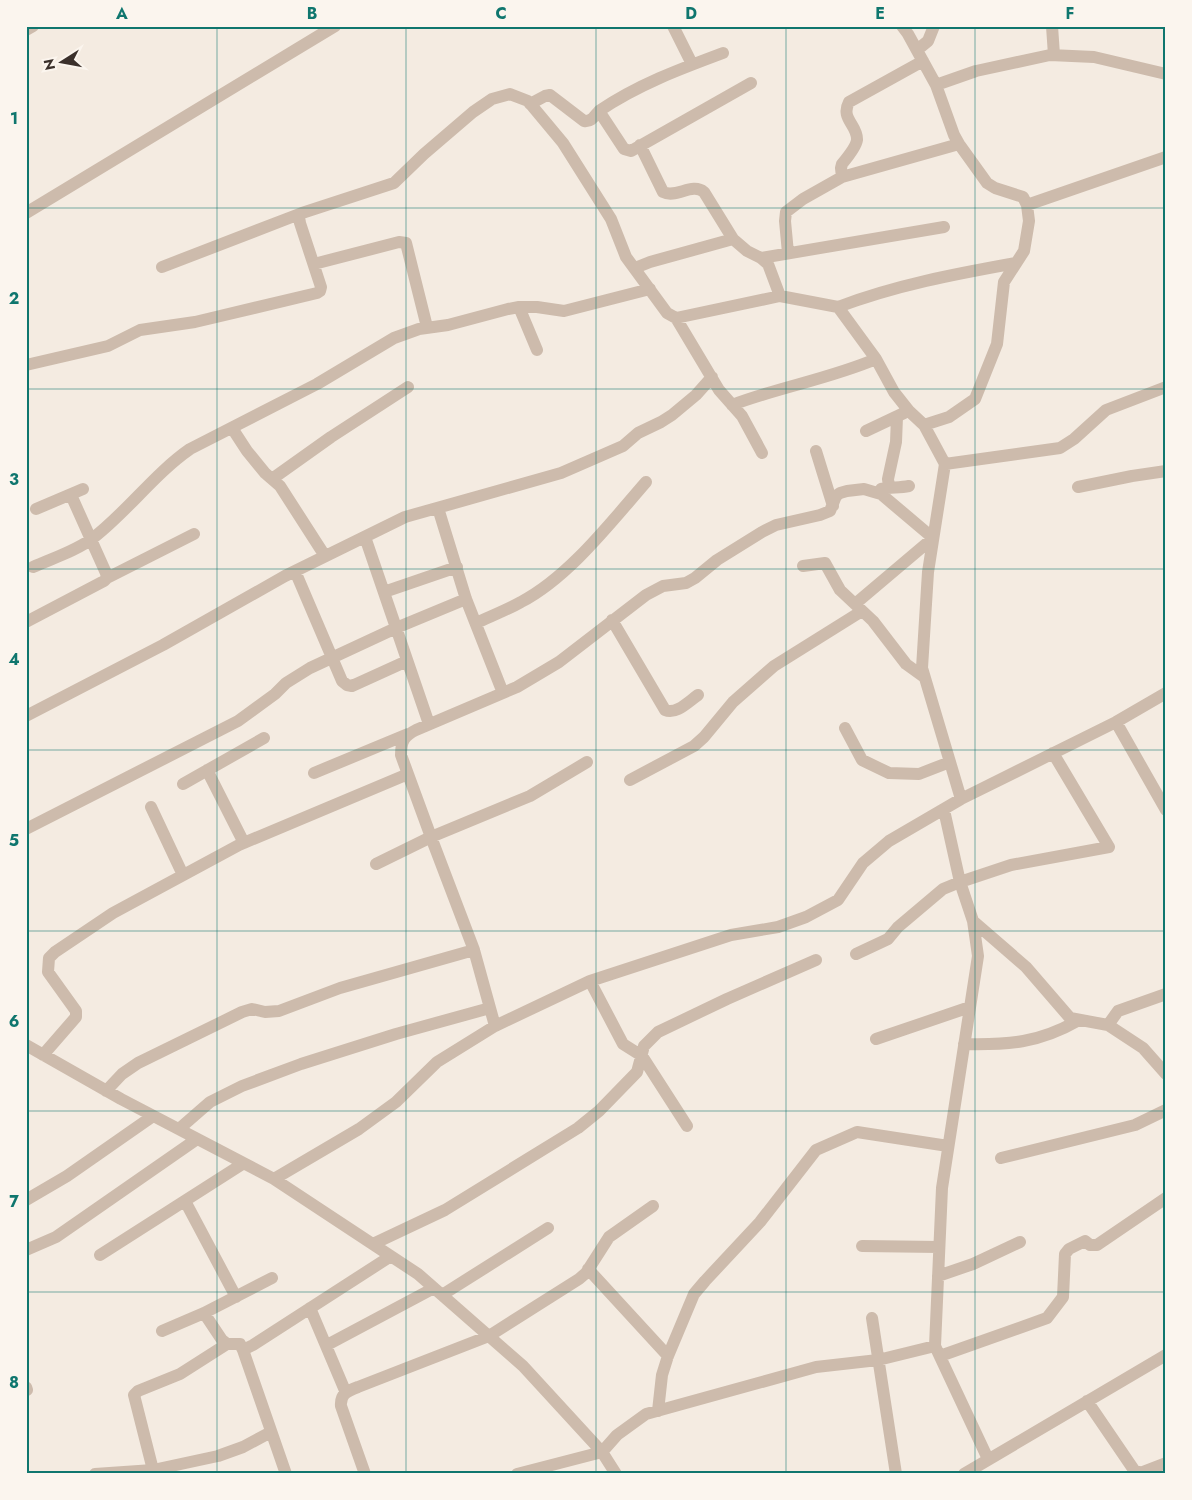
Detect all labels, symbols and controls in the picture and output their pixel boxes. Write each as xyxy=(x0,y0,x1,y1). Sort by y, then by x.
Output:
text: A xyxy=(115,2,128,25)
text: B xyxy=(307,2,317,25)
text: C xyxy=(495,2,507,25)
text: D xyxy=(685,2,697,25)
text: E xyxy=(875,2,885,25)
text: F xyxy=(1066,2,1074,25)
north arrow xyxy=(38,38,88,88)
text: N xyxy=(38,57,60,72)
text: 1 xyxy=(10,107,18,130)
text: 2 xyxy=(9,287,19,310)
text: 3 xyxy=(9,468,19,491)
text: 4 xyxy=(8,648,20,671)
text: 5 xyxy=(9,829,19,852)
text: 6 xyxy=(9,1010,19,1033)
text: 7 xyxy=(9,1190,19,1213)
text: 8 xyxy=(9,1371,19,1394)

